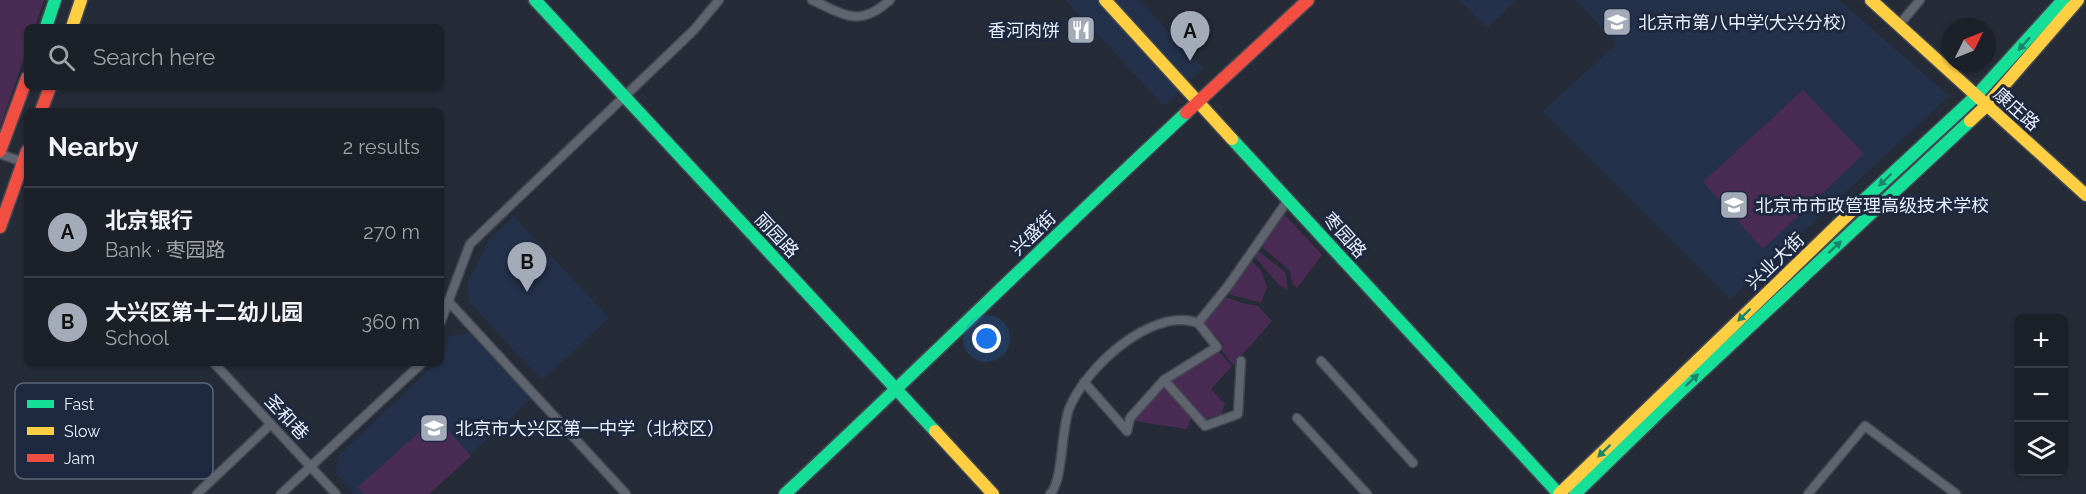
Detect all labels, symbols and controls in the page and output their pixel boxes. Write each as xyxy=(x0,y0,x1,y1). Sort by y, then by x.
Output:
school or university icon: 北京市第八中学(大兴分校) xyxy=(1601,6,1633,38)
pin: A xyxy=(1170,11,1210,61)
place label: 北京市第八中学(大兴分校) xyxy=(1638,12,1846,33)
restaurant icon: 香河肉饼 xyxy=(1065,14,1097,46)
north arrow xyxy=(1942,18,1996,72)
place label: 香河肉饼 xyxy=(988,20,1060,41)
search box xyxy=(24,24,444,90)
one-way arrow xyxy=(2017,36,2031,51)
icon: search xyxy=(45,41,78,74)
text: Search here xyxy=(93,44,215,70)
street label: 康庄路 xyxy=(1990,83,2044,135)
text: Nearby xyxy=(48,132,138,162)
text: 2 results xyxy=(343,135,420,159)
one-way arrow xyxy=(1878,172,1892,186)
school or university icon: 北京市市政管理高级技术学校 xyxy=(1718,189,1750,221)
place label: 北京市市政管理高级技术学校 xyxy=(1755,195,1989,216)
text: 北京银行 xyxy=(105,207,193,233)
street label: 兴盛街 xyxy=(1006,207,1060,259)
street label: 丽园路 xyxy=(751,208,803,262)
street label: 枣园路 xyxy=(1319,208,1371,262)
text: A xyxy=(61,220,74,244)
text: 270 m xyxy=(363,220,420,244)
street label: 兴业大街 xyxy=(1742,228,1808,294)
text: Bank · 枣园路 xyxy=(105,238,225,262)
one-way arrow xyxy=(1827,240,1841,254)
pin: B xyxy=(508,242,546,292)
text: 大兴区第十二幼儿园 xyxy=(105,299,303,325)
one-way arrow xyxy=(1737,308,1752,322)
text: B xyxy=(61,310,74,334)
text: 360 m xyxy=(362,310,420,334)
map controls xyxy=(2014,314,2068,476)
button: + xyxy=(2014,314,2068,368)
your location xyxy=(972,324,1001,353)
text: School xyxy=(105,326,169,350)
button: − xyxy=(2014,368,2068,422)
one-way arrow xyxy=(1685,373,1700,387)
legend xyxy=(15,383,213,479)
street label: 圣和巷 xyxy=(261,390,313,444)
text: Fast xyxy=(64,395,95,414)
school or university icon: 北京市大兴区第一中学（北校区） xyxy=(418,412,450,444)
place label: 北京市大兴区第一中学（北校区） xyxy=(455,418,725,439)
text: Slow xyxy=(64,422,100,441)
button: layers xyxy=(2014,422,2068,476)
one-way arrow xyxy=(1598,443,1612,457)
text: Jam xyxy=(64,449,95,468)

